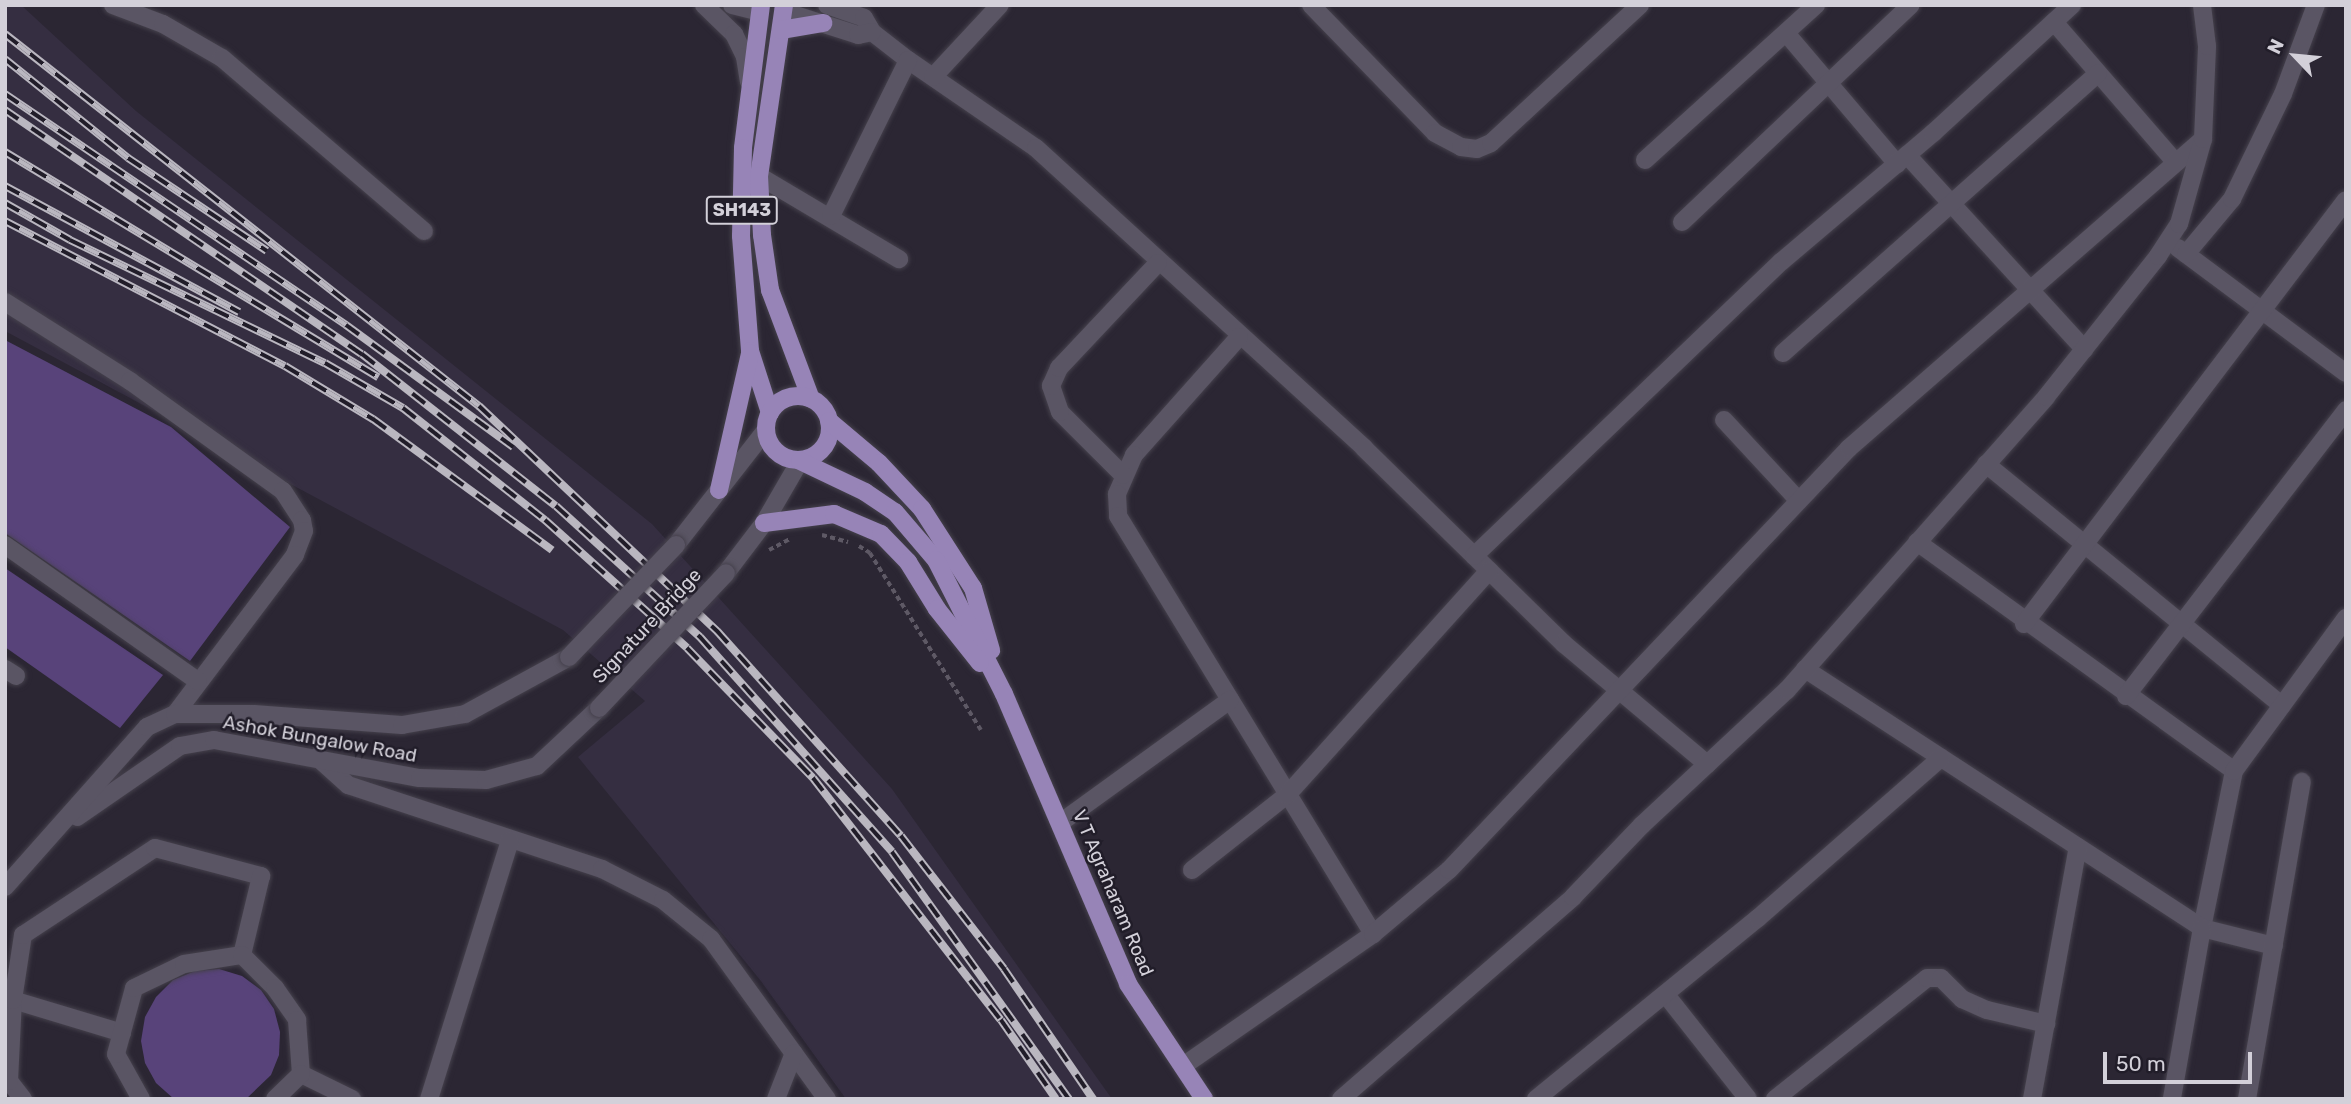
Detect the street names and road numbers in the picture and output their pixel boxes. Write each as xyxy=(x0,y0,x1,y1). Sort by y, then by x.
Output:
road number: SH143 xyxy=(705,196,779,224)
street label: Signature Bridge xyxy=(588,564,706,688)
street label: Ashok Bungalow Road xyxy=(221,711,419,767)
street label: V T Agraharam Road xyxy=(1067,805,1159,981)

